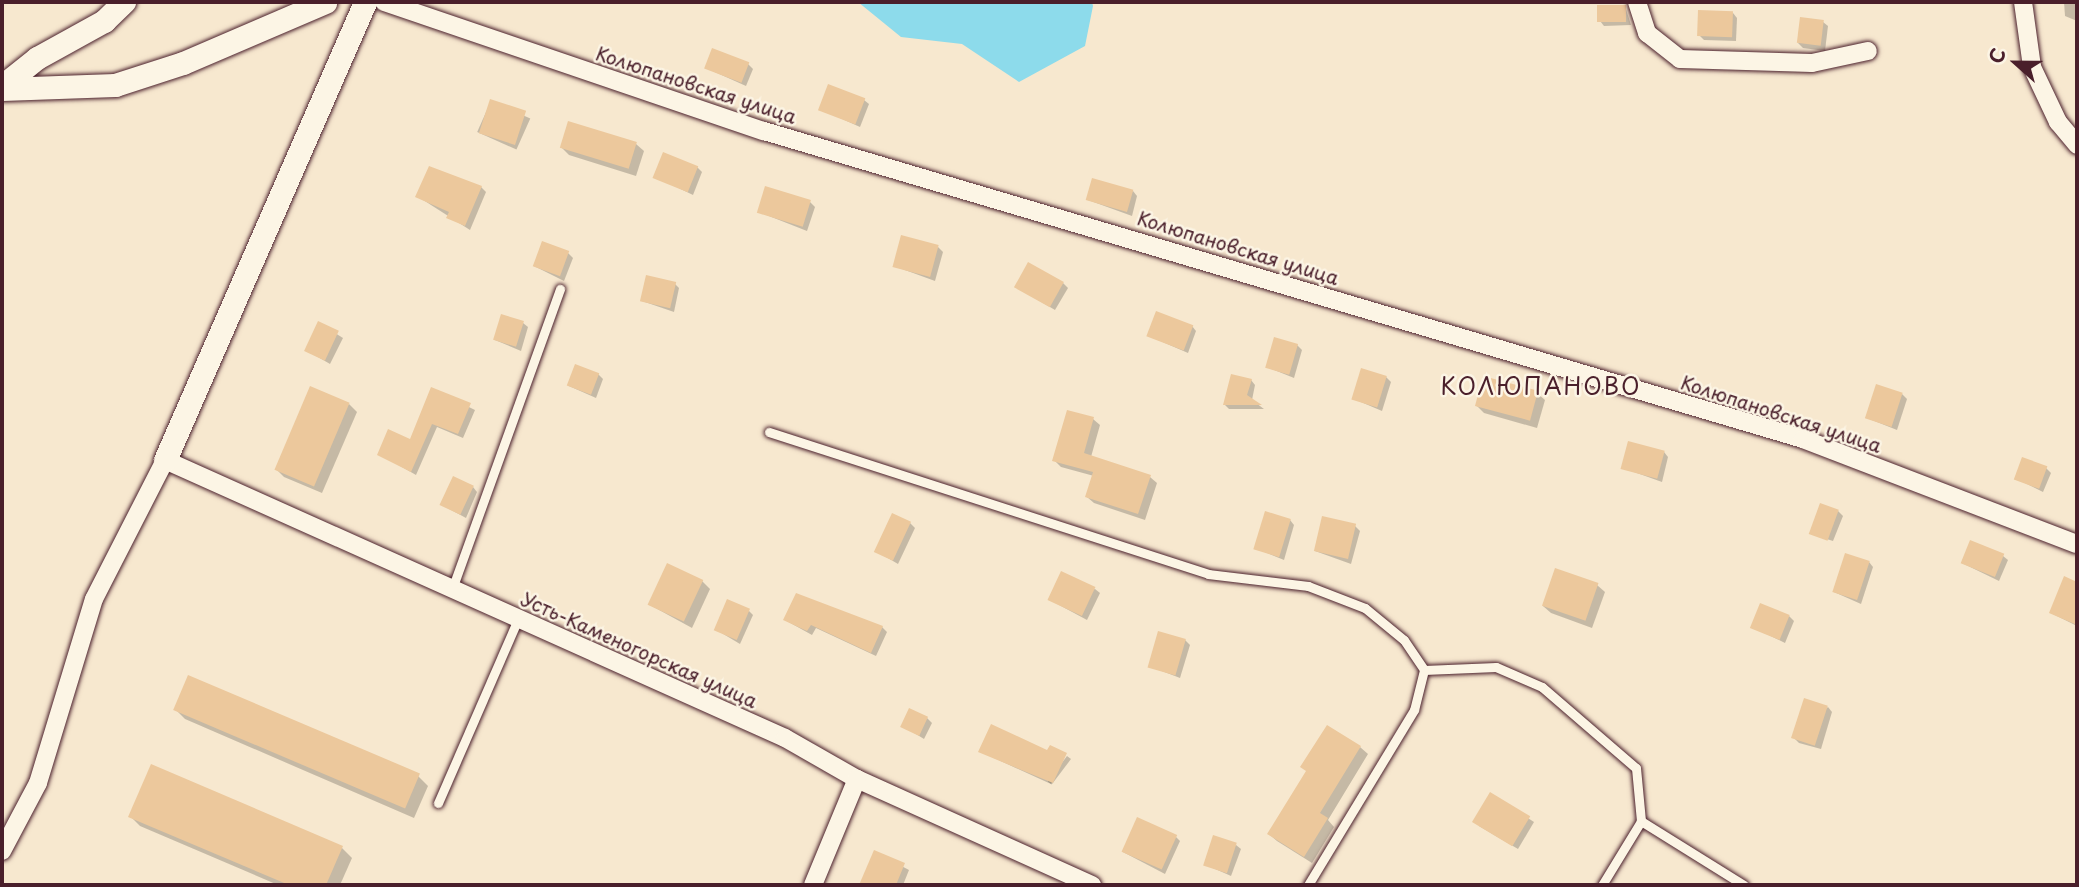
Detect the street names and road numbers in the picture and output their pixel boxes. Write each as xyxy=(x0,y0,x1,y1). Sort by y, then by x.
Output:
street label: Колюпановская улица xyxy=(592,42,800,128)
street label: Колюпановская улица xyxy=(1134,206,1342,290)
street label: Колюпановская улица xyxy=(1677,371,1885,457)
street label: Усть-Каменогорская улица xyxy=(517,587,761,713)

